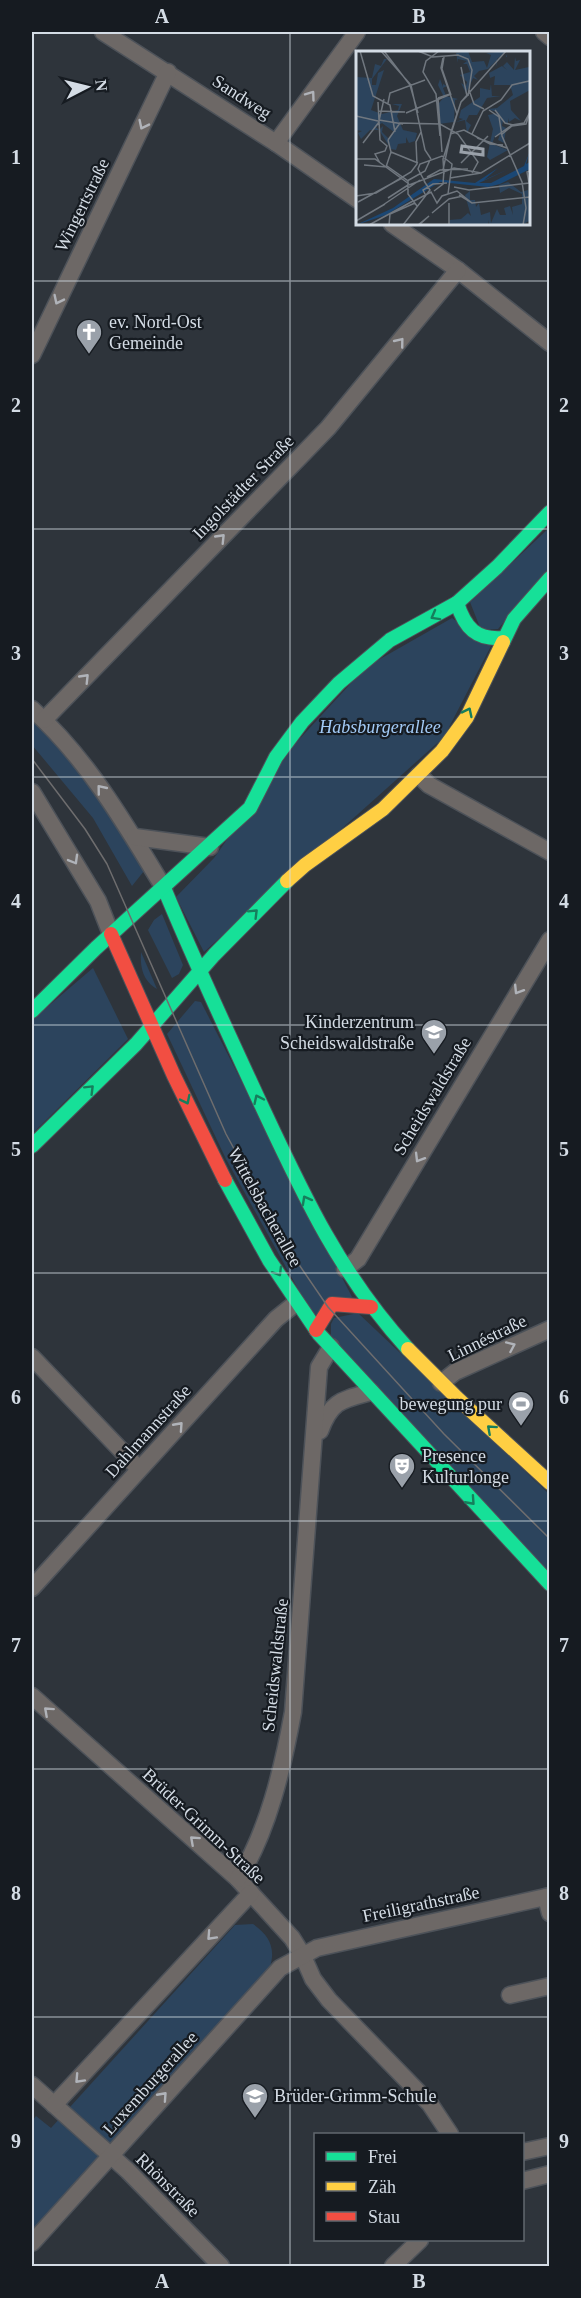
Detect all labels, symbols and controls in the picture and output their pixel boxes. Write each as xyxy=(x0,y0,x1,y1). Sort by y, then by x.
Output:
text: A xyxy=(155,5,170,27)
text: B xyxy=(412,5,426,27)
inset map xyxy=(356,51,530,225)
north arrow xyxy=(57,57,117,117)
street label: Sandweg xyxy=(209,71,275,123)
text: N xyxy=(92,78,111,92)
one-way arrow xyxy=(303,91,314,102)
one-way arrow xyxy=(139,118,150,129)
text: 1 xyxy=(11,146,21,168)
text: 1 xyxy=(559,146,569,168)
street label: Wingertstraße xyxy=(51,155,113,255)
one-way arrow xyxy=(54,294,66,305)
place label: ev. Nord-Ost Gemeinde xyxy=(109,312,202,353)
church icon: ev. Nord-Ost Gemeinde xyxy=(74,317,104,355)
one-way arrow xyxy=(392,337,403,348)
text: 2 xyxy=(11,394,21,416)
text: 2 xyxy=(559,394,569,416)
street label: Ingolstädter Straße xyxy=(188,431,298,543)
one-way arrow xyxy=(213,535,224,546)
one-way arrow xyxy=(431,609,442,620)
text: 3 xyxy=(11,642,21,664)
text: 3 xyxy=(559,642,569,664)
one-way arrow xyxy=(78,674,89,684)
one-way arrow xyxy=(461,708,473,719)
park label: Habsburgerallee xyxy=(318,717,441,737)
one-way arrow xyxy=(98,785,109,796)
one-way arrow xyxy=(66,854,78,864)
text: 4 xyxy=(11,890,21,912)
text: 4 xyxy=(559,890,569,912)
one-way arrow xyxy=(248,909,258,920)
one-way arrow xyxy=(514,984,526,994)
place label: Kinderzentrum Scheidswaldstraße xyxy=(280,1012,414,1053)
school or university icon: Kinderzentrum Scheidswaldstraße xyxy=(419,1017,449,1055)
street label: Scheidswaldstraße xyxy=(389,1033,475,1159)
one-way arrow xyxy=(82,1085,93,1096)
one-way arrow xyxy=(179,1094,191,1105)
one-way arrow xyxy=(254,1094,266,1105)
text: 5 xyxy=(11,1138,21,1160)
text: 5 xyxy=(559,1138,569,1160)
street label: Wittelsbacherallee xyxy=(224,1144,306,1270)
one-way arrow xyxy=(414,1151,426,1162)
one-way arrow xyxy=(302,1195,313,1206)
one-way arrow xyxy=(271,1266,282,1276)
street label: Linnéstraße xyxy=(444,1310,530,1366)
one-way arrow xyxy=(505,1341,516,1353)
street label: Dahlmannstraße xyxy=(101,1380,195,1482)
text: 6 xyxy=(11,1386,21,1408)
text: 6 xyxy=(559,1386,569,1408)
sports icon: bewegung pur xyxy=(506,1389,536,1427)
place label: bewegung pur xyxy=(400,1394,502,1414)
one-way arrow xyxy=(172,1422,183,1432)
one-way arrow xyxy=(487,1425,498,1436)
place label: Presence Kulturlonge xyxy=(422,1446,509,1487)
theatre icon: Presence Kulturlonge xyxy=(387,1451,417,1489)
one-way arrow xyxy=(463,1494,474,1505)
street label: Scheidswaldstraße xyxy=(258,1597,292,1733)
text: 7 xyxy=(11,1634,21,1656)
text: 7 xyxy=(559,1634,569,1656)
one-way arrow xyxy=(44,1707,55,1718)
street label: Brüder-Grimm-Straße xyxy=(139,1764,269,1888)
one-way arrow xyxy=(190,1836,201,1847)
text: 8 xyxy=(11,1882,21,1904)
street label: Freiligrathstraße xyxy=(361,1882,481,1926)
text: 8 xyxy=(559,1882,569,1904)
one-way arrow xyxy=(207,1929,218,1940)
street label: Luxemburgerallee xyxy=(99,2027,201,2139)
one-way arrow xyxy=(75,2072,86,2083)
school or university icon: Brüder-Grimm-Schule xyxy=(240,2081,270,2119)
place label: Brüder-Grimm-Schule xyxy=(274,2086,437,2106)
one-way arrow xyxy=(156,2092,167,2103)
text: 9 xyxy=(11,2130,21,2152)
text: 9 xyxy=(559,2130,569,2152)
legend xyxy=(314,2133,524,2241)
text: Frei xyxy=(368,2147,397,2167)
street label: Rhönstraße xyxy=(132,2149,204,2221)
text: Zäh xyxy=(368,2177,396,2197)
text: Stau xyxy=(368,2207,400,2227)
text: A xyxy=(155,2270,170,2292)
text: B xyxy=(412,2270,426,2292)

